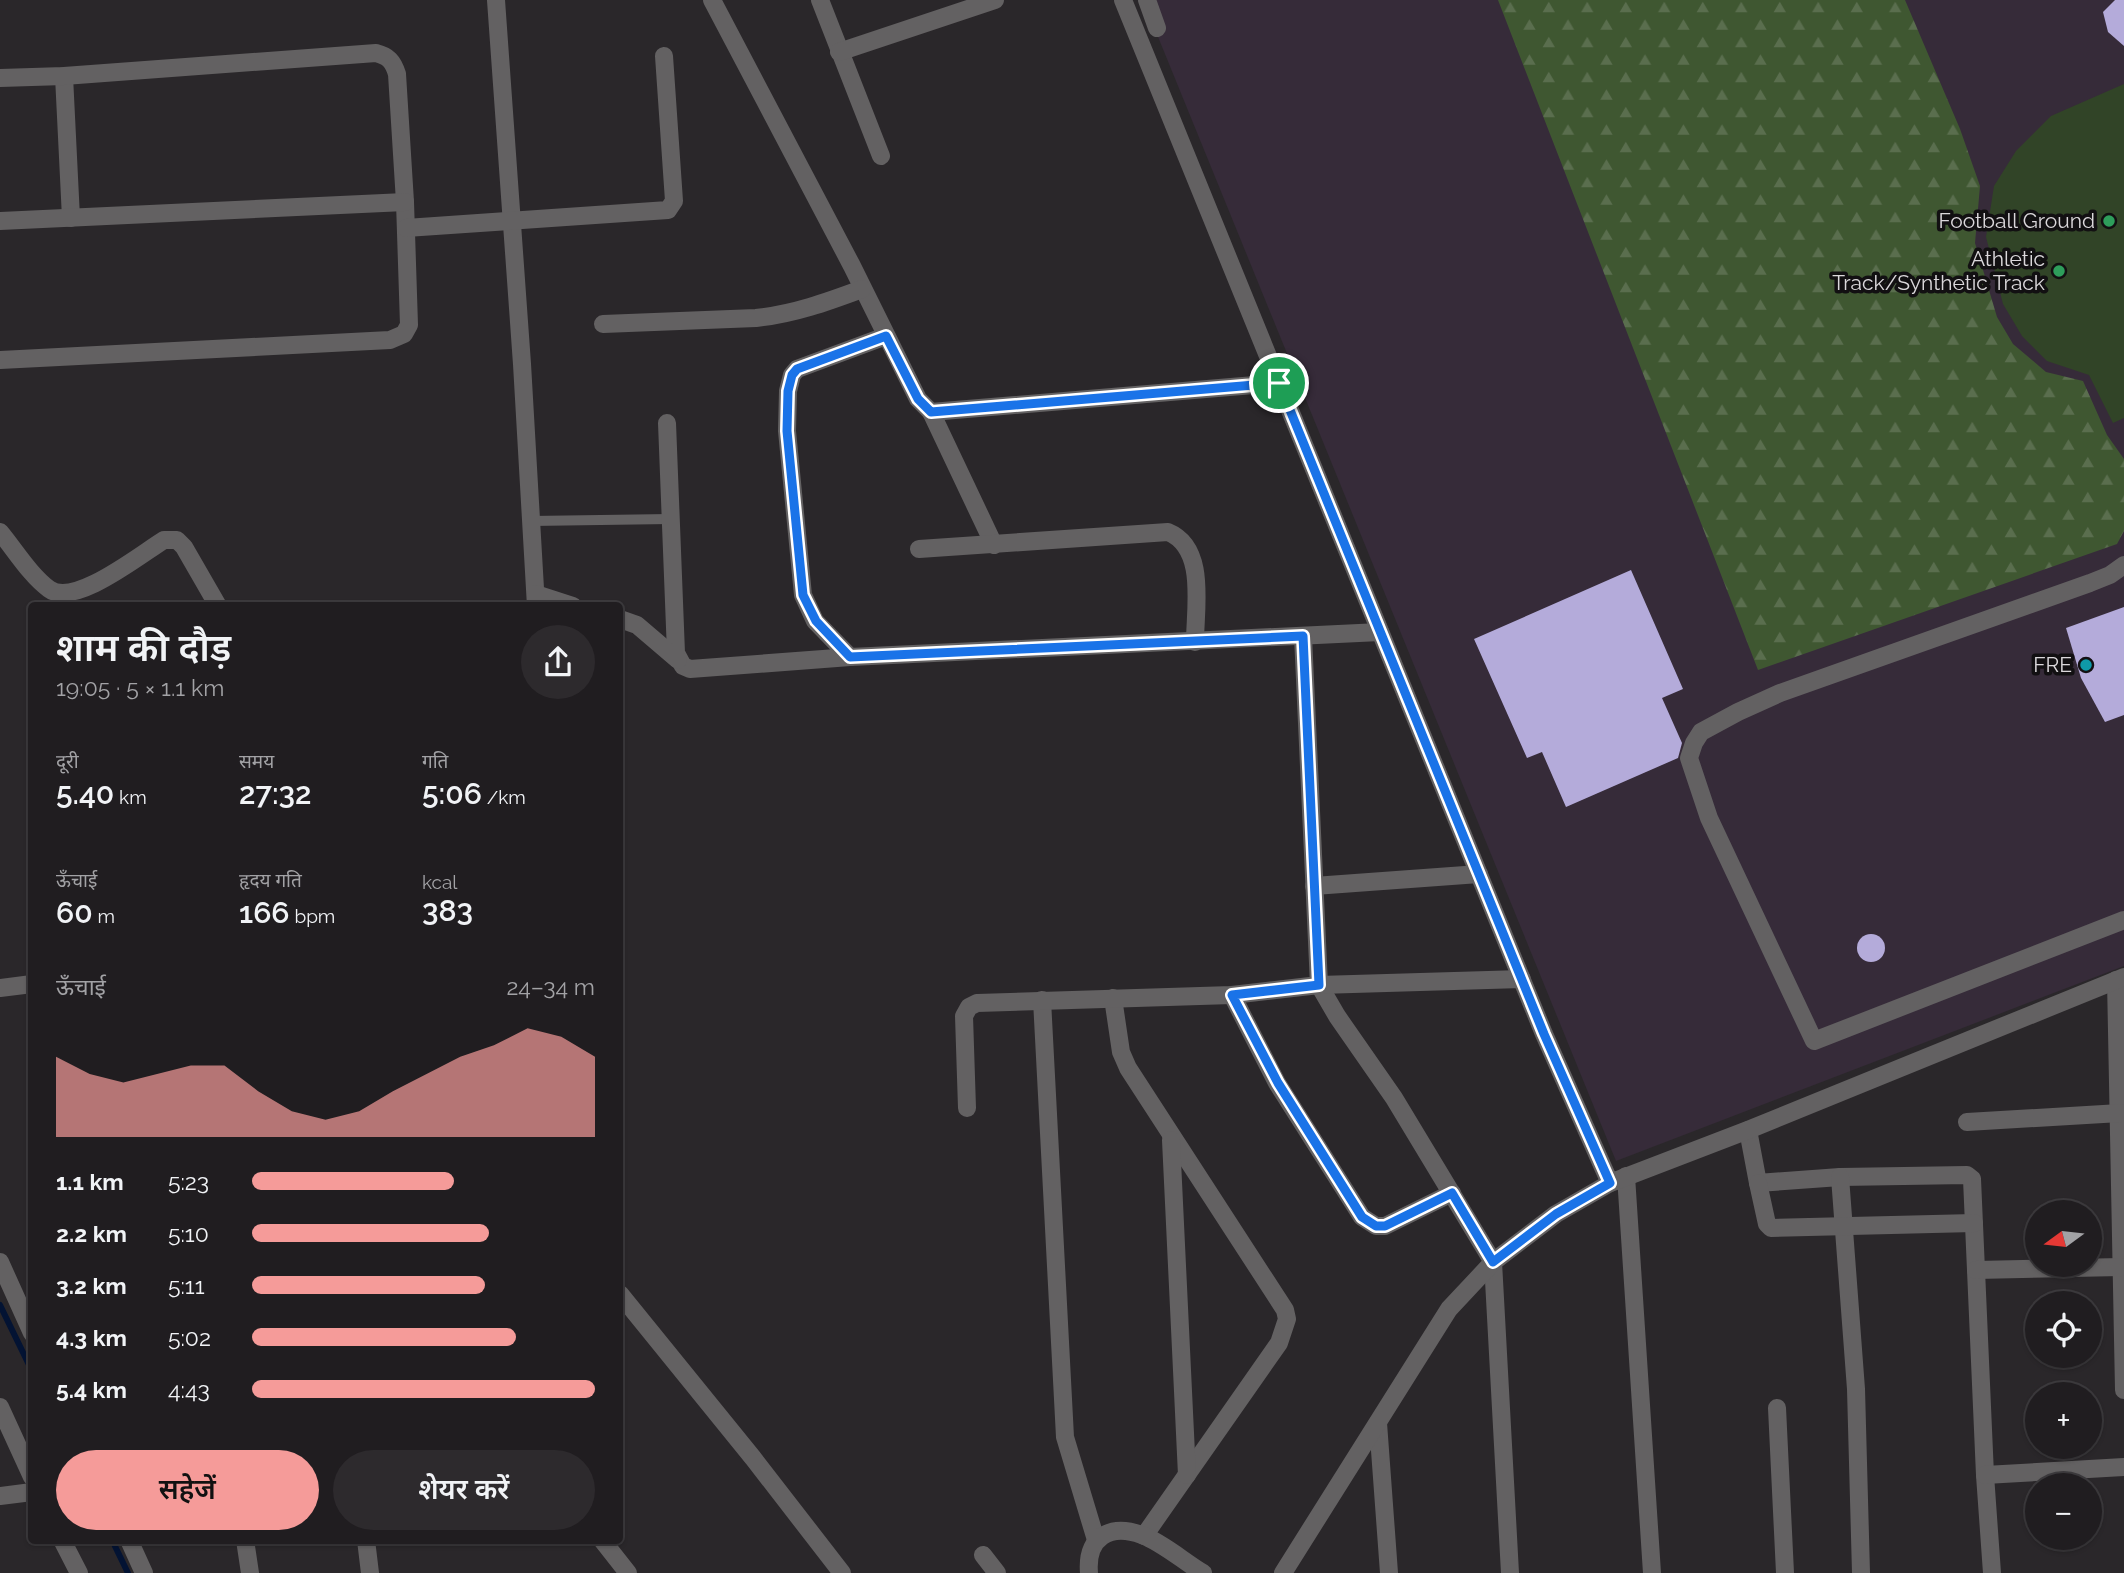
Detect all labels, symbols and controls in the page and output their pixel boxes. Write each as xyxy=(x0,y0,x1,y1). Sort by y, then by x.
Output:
place label: Football Ground xyxy=(1939,208,2095,233)
marker: Football Ground xyxy=(2101,213,2117,229)
place label: Athletic Track/Synthetic Track xyxy=(1832,246,2045,295)
marker: Athletic Track/Synthetic Track xyxy=(2051,263,2067,279)
pin xyxy=(1249,353,1309,413)
icon: arrive xyxy=(1260,364,1298,402)
text: शाम की दौड़ xyxy=(56,625,231,670)
button: share xyxy=(521,625,595,699)
place label: FRE xyxy=(2033,652,2072,677)
marker: FRE xyxy=(2078,657,2094,673)
text: 19:05 · 5 × 1.1 km xyxy=(56,674,224,701)
text: दूरी xyxy=(56,750,79,772)
text: समय xyxy=(239,750,274,772)
text: गति xyxy=(422,750,448,772)
text: 5.40 xyxy=(56,776,114,811)
text: 27:32 xyxy=(239,776,312,811)
text: 5:06 xyxy=(422,776,482,811)
text: km xyxy=(114,786,147,808)
text: /km xyxy=(482,786,526,808)
text: ऊँचाई xyxy=(56,869,97,891)
text: हृदय गति xyxy=(239,869,302,891)
text: kcal xyxy=(422,871,458,893)
text: 383 xyxy=(422,893,473,928)
text: 60 xyxy=(56,895,93,930)
text: 166 xyxy=(239,895,290,930)
text: m xyxy=(93,905,115,927)
text: bpm xyxy=(290,905,335,927)
text: ऊँचाई xyxy=(56,973,106,1000)
text: 24–34 m xyxy=(506,973,595,1000)
text: 1.1 km xyxy=(56,1168,124,1195)
text: 5:23 xyxy=(168,1168,209,1195)
north arrow xyxy=(2025,1200,2102,1278)
map controls xyxy=(2025,1200,2102,1550)
text: 2.2 km xyxy=(56,1220,127,1247)
text: 5:10 xyxy=(168,1220,209,1247)
text: 3.2 km xyxy=(56,1272,127,1299)
text: 5:11 xyxy=(168,1272,205,1299)
button: locate xyxy=(2025,1291,2102,1368)
text: 4.3 km xyxy=(56,1324,127,1351)
text: 5:02 xyxy=(168,1324,211,1351)
text: 5.4 km xyxy=(56,1376,127,1403)
text: 4:43 xyxy=(168,1376,210,1403)
button: + xyxy=(2025,1382,2102,1459)
button: सहेजें xyxy=(56,1450,319,1530)
button: शेयर करें xyxy=(333,1450,595,1530)
button: − xyxy=(2025,1473,2102,1550)

